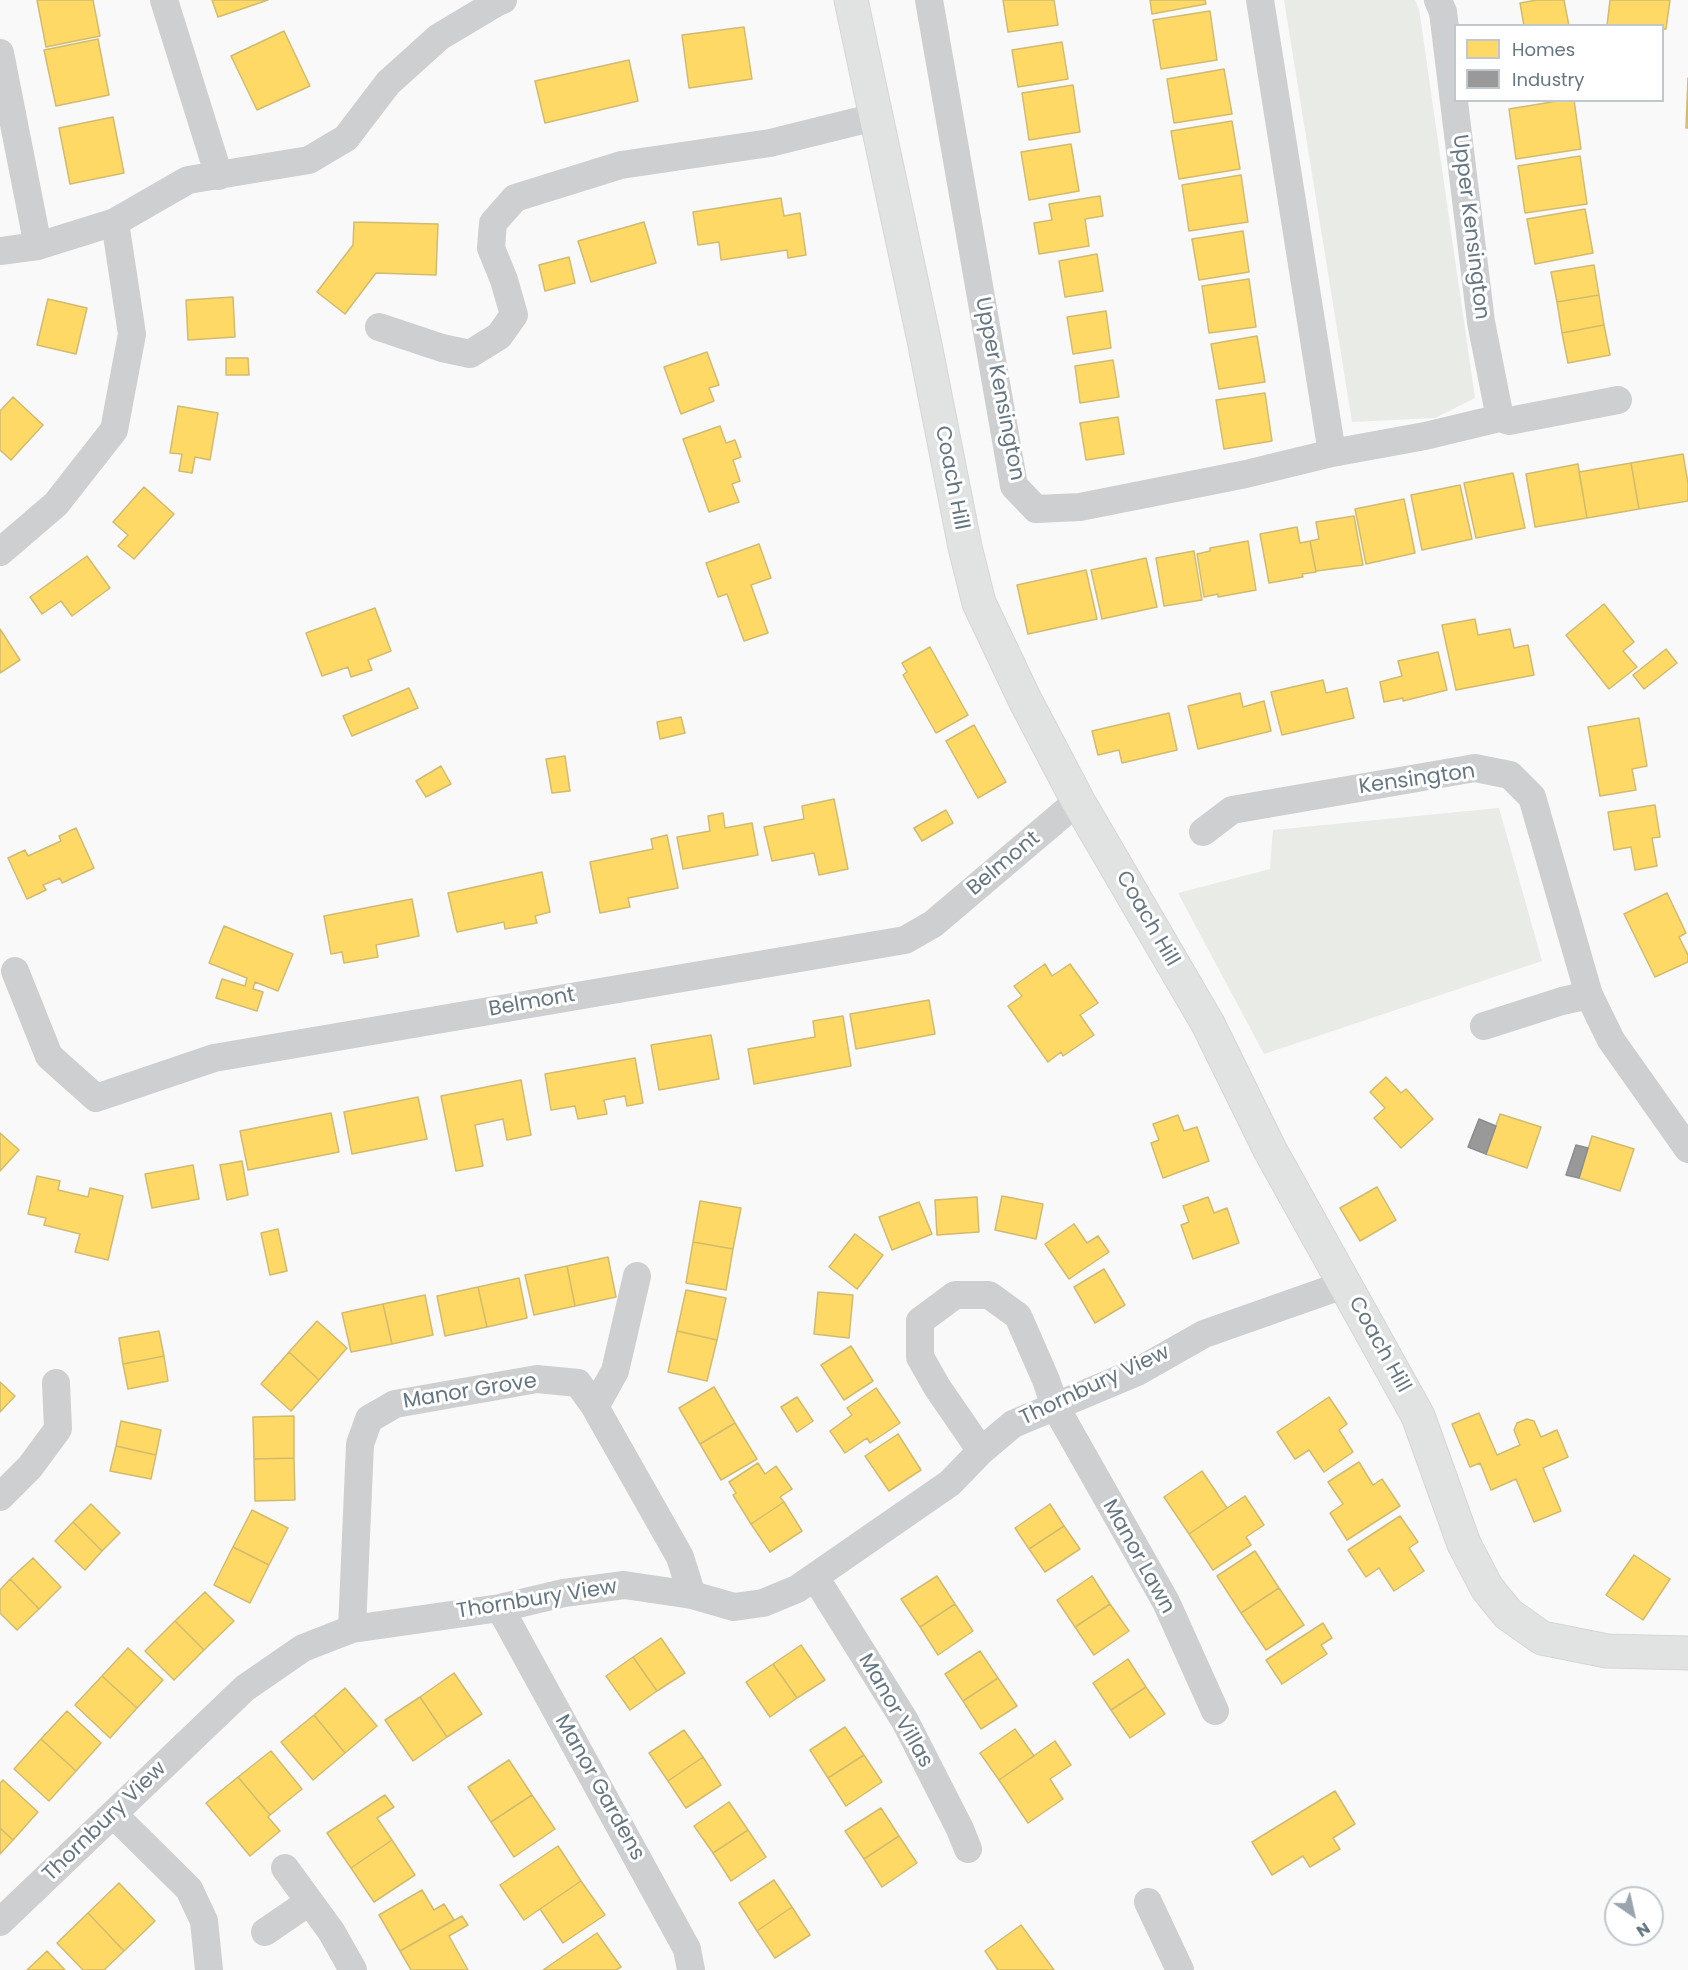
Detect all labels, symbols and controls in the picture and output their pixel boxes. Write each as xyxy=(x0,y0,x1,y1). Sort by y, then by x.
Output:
legend xyxy=(1454,24,1664,102)
text: Homes xyxy=(1512,37,1575,62)
text: Industry xyxy=(1512,67,1584,92)
street label: Upper Kensington xyxy=(1446,133,1494,321)
street label: Upper Kensington xyxy=(969,295,1029,483)
street label: Coach Hill xyxy=(929,424,973,532)
street label: Kensington xyxy=(1357,759,1477,801)
street label: Belmont xyxy=(962,826,1046,902)
street label: Coach Hill xyxy=(1110,867,1184,971)
street label: Belmont xyxy=(487,983,577,1023)
street label: Coach Hill xyxy=(1342,1293,1416,1397)
street label: Thornbury View xyxy=(1016,1340,1174,1432)
street label: Manor Grove xyxy=(401,1369,539,1415)
street label: Manor Lawn xyxy=(1096,1496,1180,1618)
street label: Thornbury View xyxy=(455,1575,619,1625)
street label: Manor Villas xyxy=(852,1650,938,1772)
street label: Manor Gardens xyxy=(549,1711,649,1865)
street label: Thornbury View xyxy=(38,1757,172,1887)
north arrow xyxy=(1604,1886,1664,1946)
text: N xyxy=(1632,1917,1655,1943)

